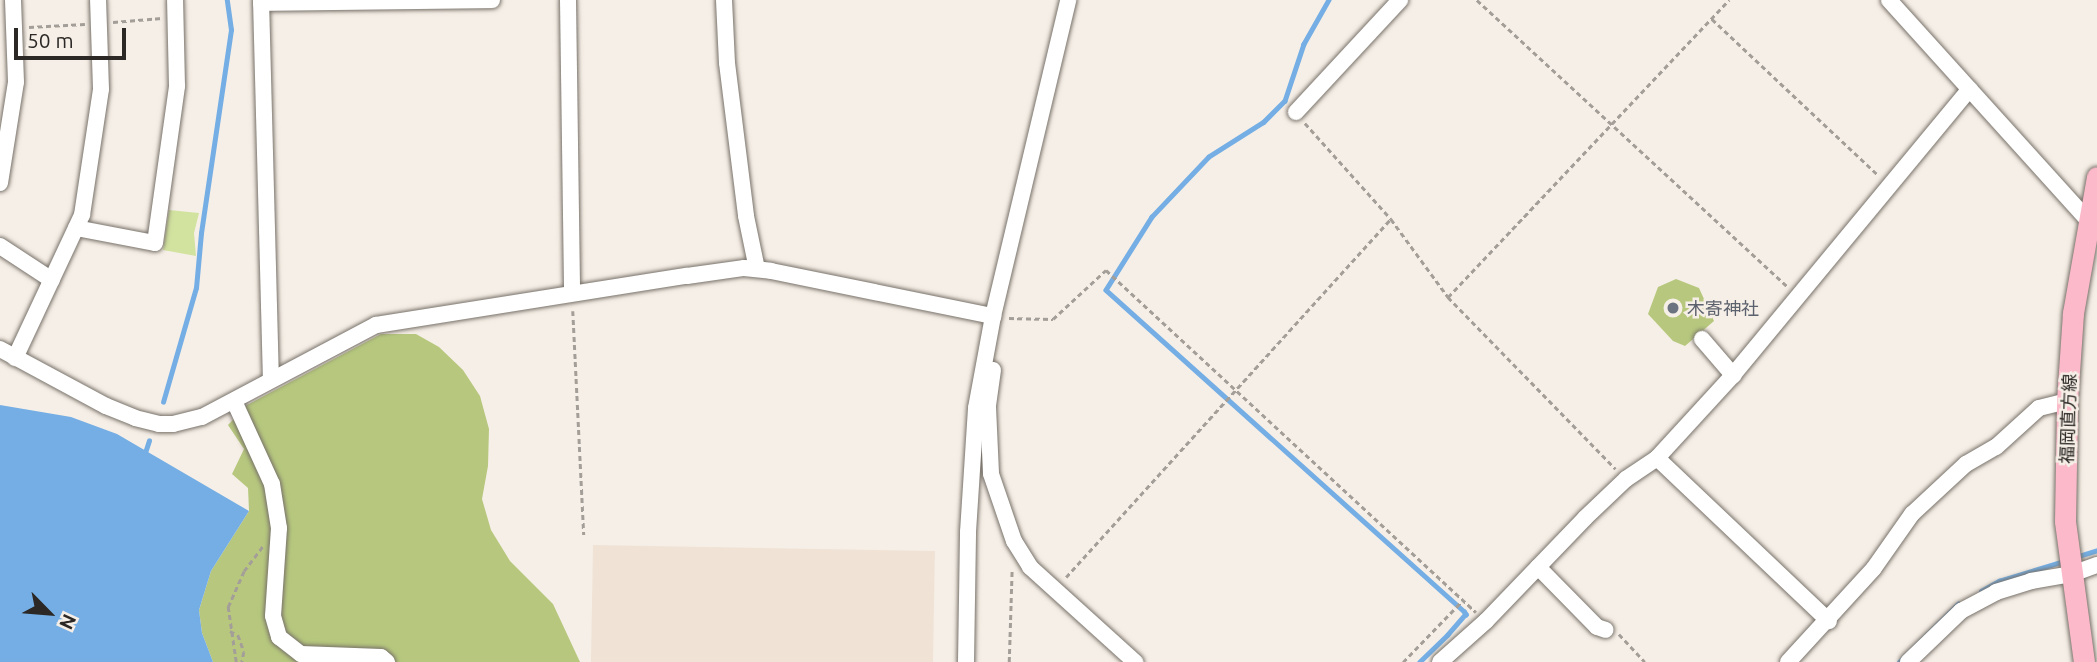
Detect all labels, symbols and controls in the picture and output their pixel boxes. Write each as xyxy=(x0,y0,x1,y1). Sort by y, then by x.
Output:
scale bar xyxy=(18,14,130,58)
text: 50 m xyxy=(27,28,74,52)
place label: 木寄神社 xyxy=(1687,297,1759,319)
marker: 木寄神社 xyxy=(1665,300,1681,316)
street label: 福岡直方線 xyxy=(2056,374,2080,464)
north arrow xyxy=(14,578,84,648)
text: N xyxy=(55,611,81,633)

